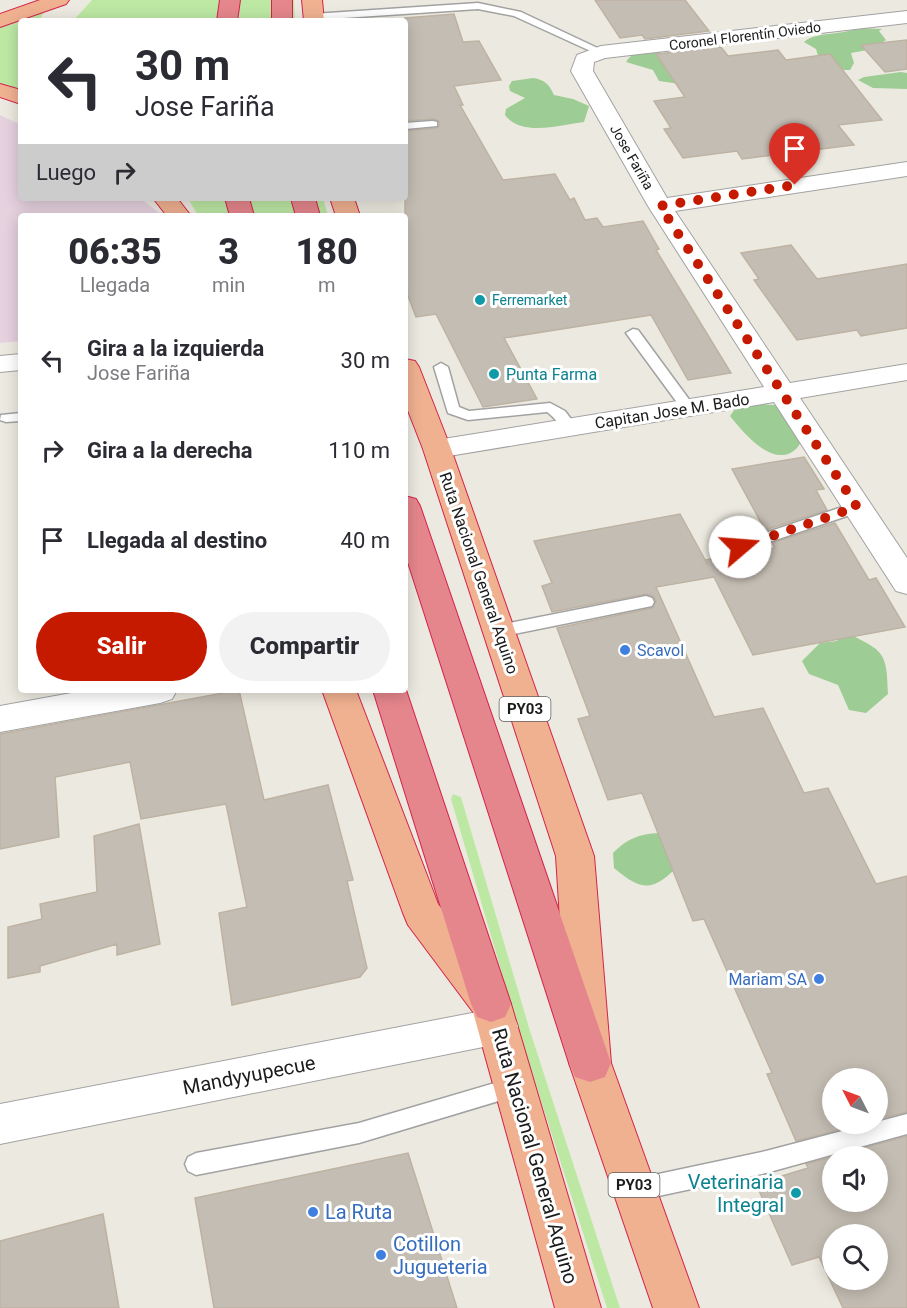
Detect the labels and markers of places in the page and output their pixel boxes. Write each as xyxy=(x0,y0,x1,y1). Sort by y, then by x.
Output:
pin xyxy=(769,123,820,185)
place label: Ferremarket xyxy=(492,292,568,308)
marker: Ferremarket xyxy=(473,293,487,307)
place label: Punta Farma xyxy=(506,365,597,384)
marker: Punta Farma xyxy=(487,367,501,381)
place label: Scavol xyxy=(637,641,684,660)
marker: Scavol xyxy=(618,643,632,657)
place label: Mariam SA xyxy=(728,970,808,989)
marker: Mariam SA xyxy=(812,972,826,986)
place label: Veterinaria Integral xyxy=(688,1170,784,1217)
marker: Veterinaria Integral xyxy=(789,1186,803,1200)
place label: La Ruta xyxy=(325,1200,392,1224)
marker: La Ruta xyxy=(306,1205,320,1219)
place label: Cotillon Jugueteria xyxy=(393,1232,488,1279)
marker: Cotillon Jugueteria xyxy=(374,1248,388,1262)

